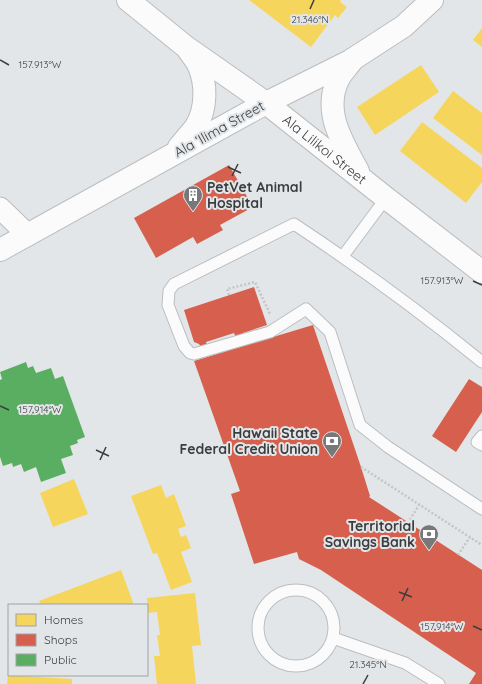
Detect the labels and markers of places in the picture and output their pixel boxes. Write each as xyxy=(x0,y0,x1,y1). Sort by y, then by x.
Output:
place label: PetVet Animal Hospital xyxy=(207,178,302,212)
building icon: PetVet Animal Hospital xyxy=(182,184,204,212)
place label: Hawaii State Federal Credit Union xyxy=(179,424,318,458)
bank icon: Hawaii State Federal Credit Union xyxy=(321,430,343,458)
place label: Territorial Savings Bank xyxy=(325,517,415,551)
bank icon: Territorial Savings Bank xyxy=(418,523,440,551)

